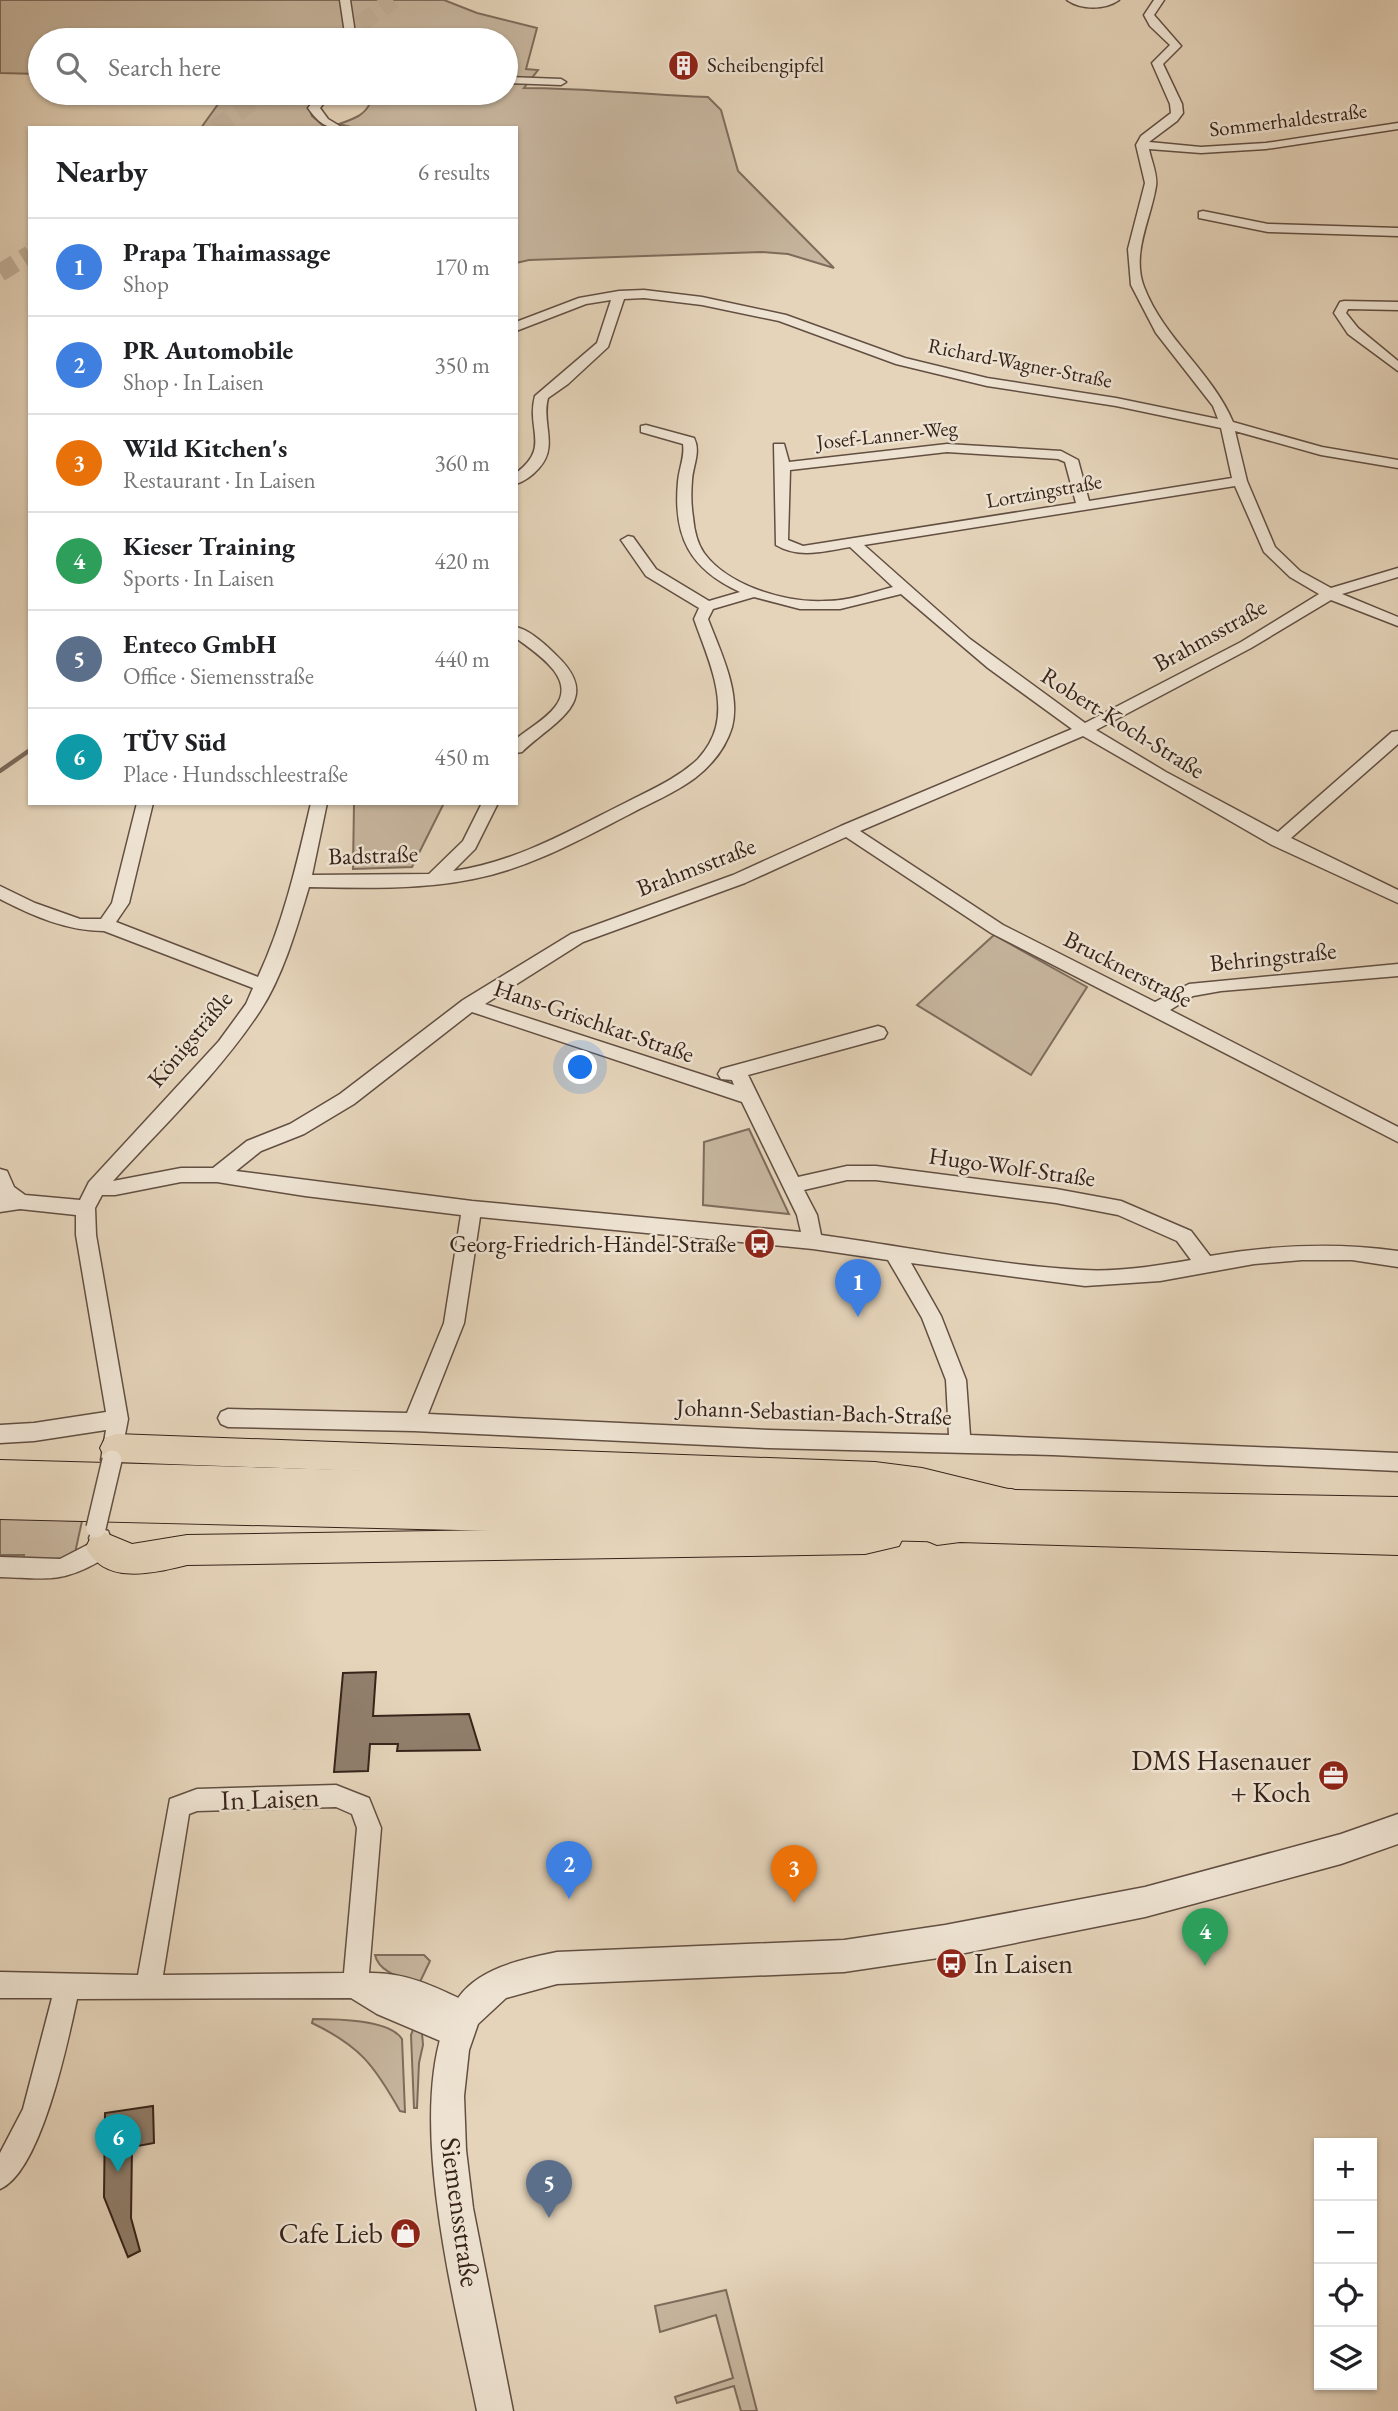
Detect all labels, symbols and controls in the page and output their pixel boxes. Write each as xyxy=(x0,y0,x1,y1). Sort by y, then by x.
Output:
search box xyxy=(28,28,518,105)
icon: search xyxy=(52,48,90,86)
building icon: Scheibengipfel xyxy=(667,48,701,82)
text: Search here xyxy=(108,50,221,84)
place label: Scheibengipfel xyxy=(707,51,824,78)
street label: Sommerhaldestraße xyxy=(1208,96,1368,143)
text: Nearby xyxy=(56,152,148,191)
text: 6 results xyxy=(418,157,490,187)
text: Prapa Thaimassage xyxy=(123,235,331,269)
text: 1 xyxy=(73,252,85,282)
text: 170 m xyxy=(434,252,490,282)
text: Shop xyxy=(123,269,169,299)
street label: Richard-Wagner-Straße xyxy=(926,331,1114,394)
text: PR Automobile xyxy=(123,333,293,367)
text: 2 xyxy=(73,350,85,380)
text: 350 m xyxy=(434,350,490,380)
text: Shop · In Laisen xyxy=(123,367,264,397)
street label: Josef-Lanner-Weg xyxy=(813,414,960,456)
text: Wild Kitchen's xyxy=(123,431,287,465)
text: 3 xyxy=(73,448,85,478)
text: 360 m xyxy=(434,448,490,478)
text: Restaurant · In Laisen xyxy=(123,465,316,495)
street label: Lortzingstraße xyxy=(984,467,1104,514)
text: Kieser Training xyxy=(123,529,295,563)
text: 4 xyxy=(73,546,85,576)
text: 420 m xyxy=(434,546,490,576)
text: Sports · In Laisen xyxy=(123,563,275,593)
street label: Brahmsstraße xyxy=(1148,591,1272,678)
text: Enteco GmbH xyxy=(123,627,277,661)
text: 5 xyxy=(73,644,85,674)
text: 440 m xyxy=(434,644,490,674)
street label: Robert-Koch-Straße xyxy=(1036,660,1211,785)
text: Office · Siemensstraße xyxy=(123,661,314,691)
text: TÜV Süd xyxy=(123,725,227,759)
text: 6 xyxy=(73,742,85,772)
text: 450 m xyxy=(434,742,490,772)
text: Place · Hundsschleestraße xyxy=(123,759,348,789)
street label: Brahmsstraße xyxy=(632,830,760,903)
street label: Badstraße xyxy=(327,837,419,872)
street label: Brucknerstraße xyxy=(1059,923,1198,1014)
street label: Behringstraße xyxy=(1208,934,1338,979)
street label: Hans-Grischkat-Straße xyxy=(490,972,698,1069)
street label: Königsträßle xyxy=(140,984,239,1094)
your location xyxy=(563,1050,597,1084)
street label: Hugo-Wolf-Straße xyxy=(927,1139,1097,1194)
bus stop icon: Georg-Friedrich-Händel-Straße xyxy=(742,1227,776,1261)
place label: Georg-Friedrich-Händel-Straße xyxy=(449,1228,736,1259)
pin: 1 xyxy=(835,1259,881,1317)
street label: Johann-Sebastian-Bach-Straße xyxy=(674,1391,952,1432)
place label: DMS Hasenauer + Koch xyxy=(1131,1742,1312,1810)
office icon: DMS Hasenauer + Koch xyxy=(1317,1759,1351,1793)
street label: In Laisen xyxy=(220,1778,320,1818)
pin: 2 xyxy=(546,1841,592,1899)
pin: 3 xyxy=(771,1845,817,1903)
pin: 4 xyxy=(1182,1908,1228,1966)
place label: In Laisen xyxy=(974,1945,1073,1981)
bus stop icon: In Laisen xyxy=(934,1946,968,1980)
pin: 6 xyxy=(95,2114,141,2172)
street label: Siemensstraße xyxy=(433,2135,489,2289)
map controls xyxy=(1314,2138,1377,2390)
button: + xyxy=(1314,2138,1377,2201)
pin: 5 xyxy=(526,2160,572,2218)
button: − xyxy=(1314,2201,1377,2264)
place label: Cafe Lieb xyxy=(279,2215,383,2251)
shop icon: Cafe Lieb xyxy=(389,2216,423,2250)
button: locate xyxy=(1314,2264,1377,2327)
button: layers xyxy=(1314,2327,1377,2390)

